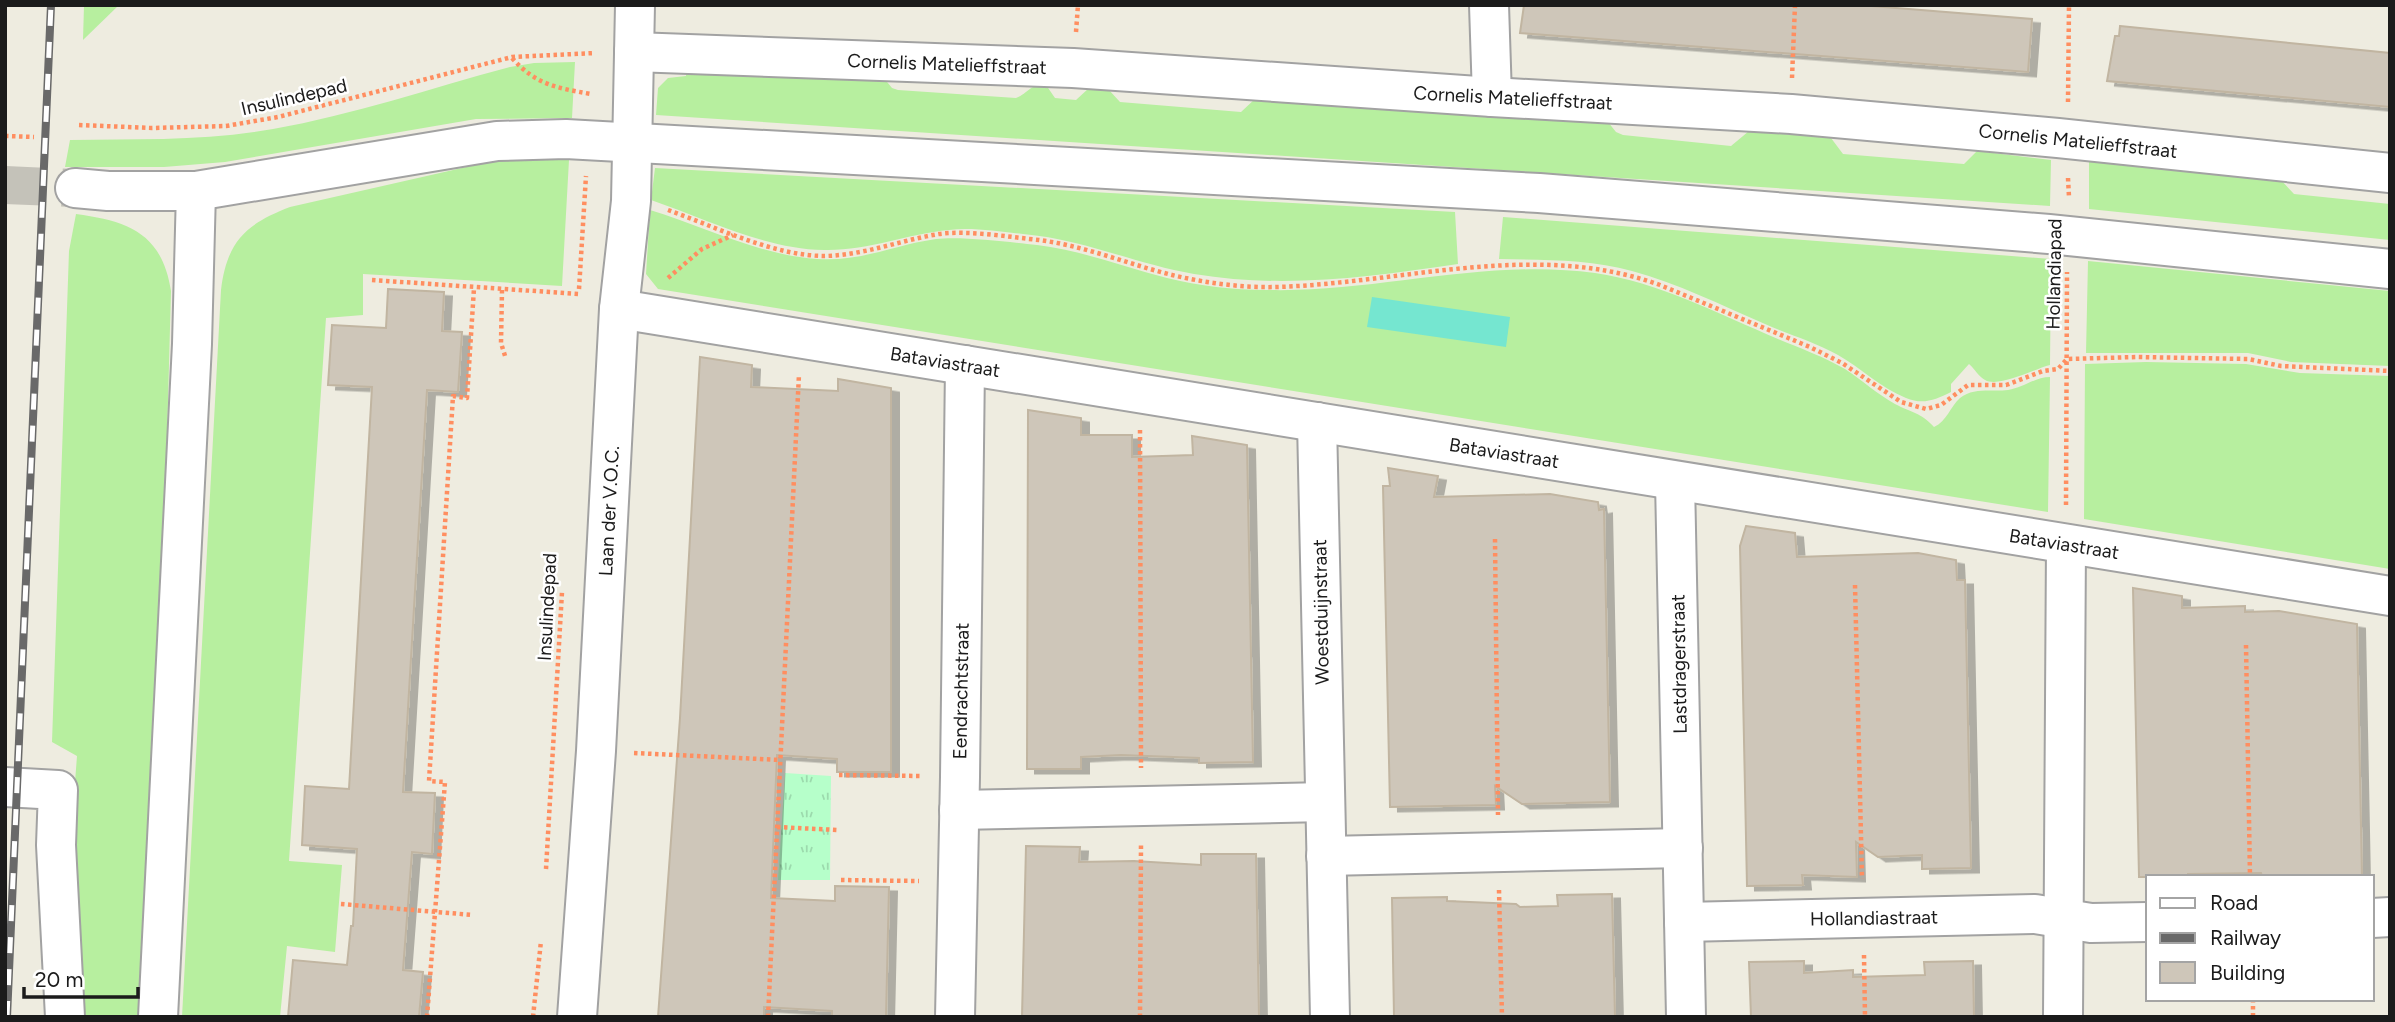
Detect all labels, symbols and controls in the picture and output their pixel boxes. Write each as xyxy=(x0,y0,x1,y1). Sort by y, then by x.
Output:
street label: Cornelis Matelieffstraat xyxy=(847,49,1047,79)
street label: Insulindepad xyxy=(239,74,349,120)
street label: Cornelis Matelieffstraat xyxy=(1413,81,1613,115)
street label: Cornelis Matelieffstraat xyxy=(1978,119,2178,163)
street label: Hollandiapad xyxy=(2042,218,2066,330)
street label: Bataviastraat xyxy=(888,342,1002,382)
street label: Bataviastraat xyxy=(1447,433,1561,473)
street label: Laan der V.O.C. xyxy=(594,445,624,577)
street label: Bataviastraat xyxy=(2007,524,2121,564)
street label: Woestduijnstraat xyxy=(1308,539,1334,685)
street label: Insulindepad xyxy=(533,552,561,662)
street label: Lastdragerstraat xyxy=(1666,594,1692,734)
street label: Eendrachtstraat xyxy=(948,623,974,759)
legend xyxy=(2146,875,2374,1001)
text: Road xyxy=(2210,890,2258,915)
street label: Hollandiastraat xyxy=(1810,905,1938,931)
text: Railway xyxy=(2210,925,2281,950)
scale bar xyxy=(24,956,138,1000)
text: Building xyxy=(2210,960,2285,985)
text: 20 m xyxy=(35,967,83,992)

